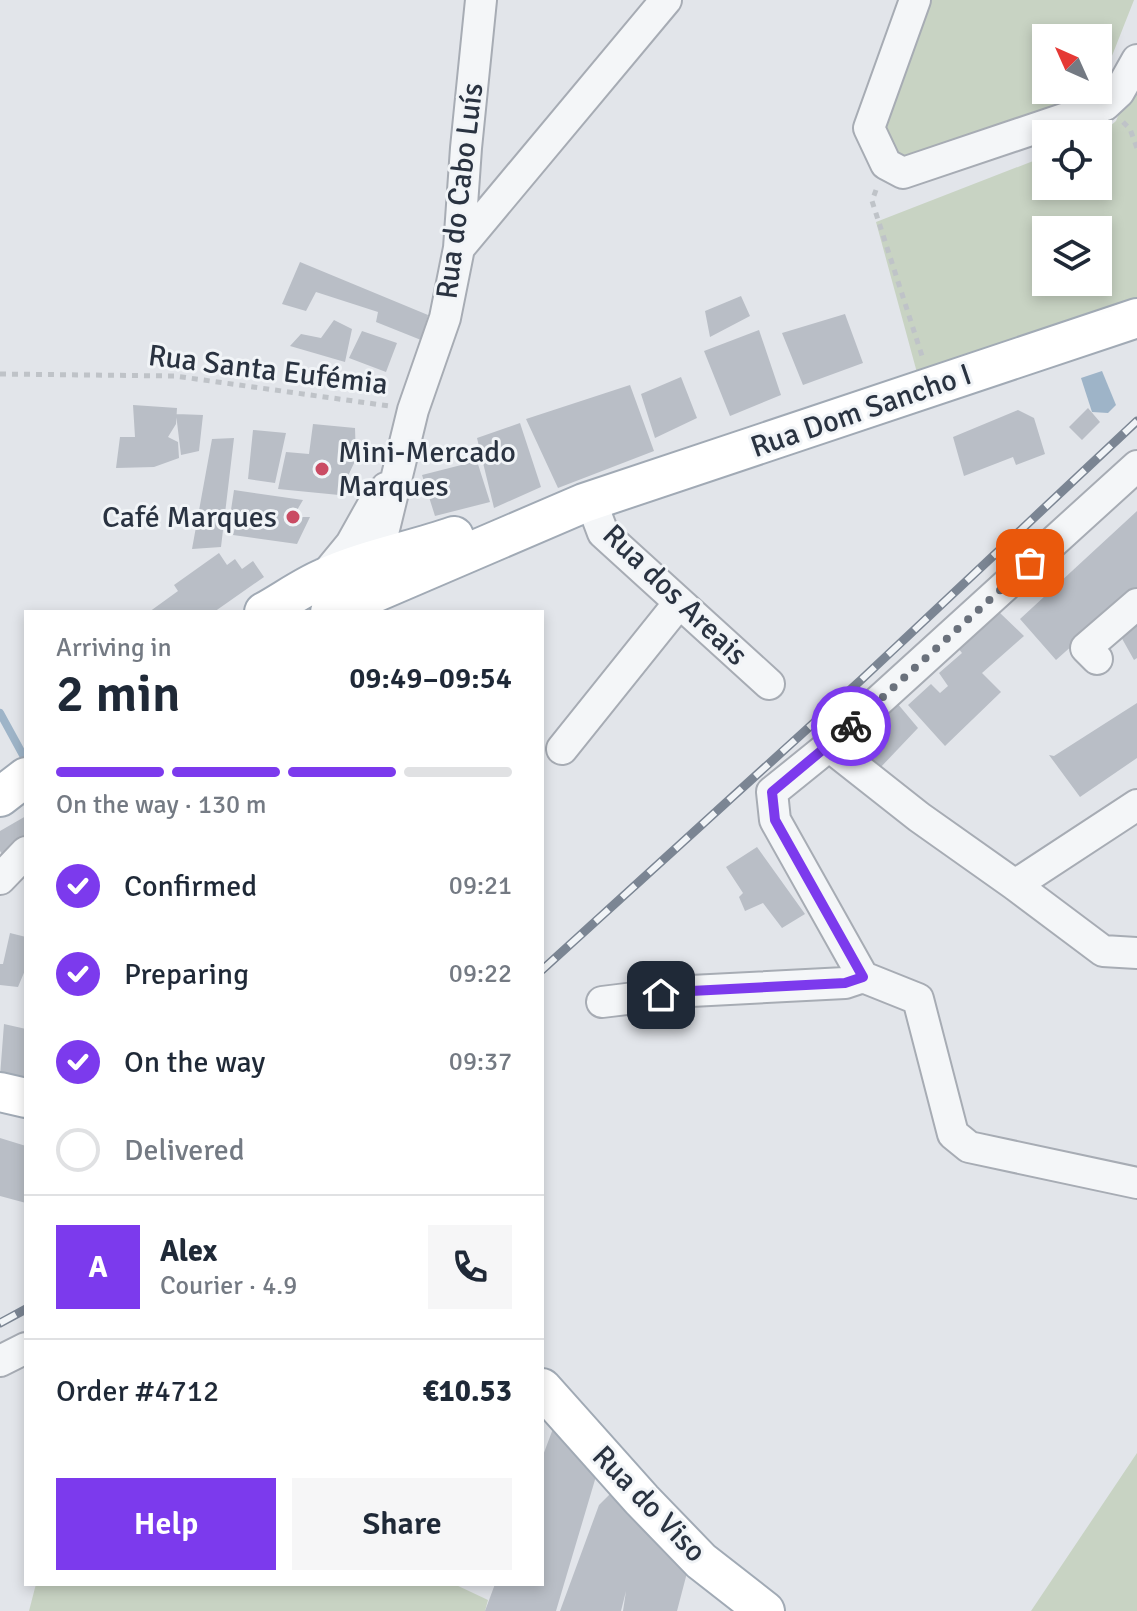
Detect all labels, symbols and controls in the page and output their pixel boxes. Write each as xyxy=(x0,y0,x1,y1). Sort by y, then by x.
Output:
north arrow xyxy=(1032,24,1112,104)
map controls xyxy=(1032,24,1112,296)
street label: Rua do Cabo Luís xyxy=(428,81,492,301)
button: locate xyxy=(1032,120,1112,200)
button: layers xyxy=(1032,216,1112,296)
street label: Rua Santa Eufémia xyxy=(146,337,390,403)
street label: Rua Dom Sancho I xyxy=(746,356,976,466)
place label: Mini-Mercado Marques xyxy=(338,434,516,505)
marker: Mini-Mercado Marques xyxy=(313,460,331,478)
place label: Café Marques xyxy=(102,499,277,536)
marker: Café Marques xyxy=(284,508,302,526)
street label: Rua dos Areais xyxy=(595,517,755,673)
pin xyxy=(996,529,1064,597)
icon: bag xyxy=(1008,541,1052,585)
text: Arriving in xyxy=(56,632,172,664)
text: 09:49–09:54 xyxy=(349,660,512,697)
text: 2 min xyxy=(56,662,181,726)
courier xyxy=(811,686,891,766)
icon: bike xyxy=(829,704,873,748)
text: On the way · 130 m xyxy=(56,789,266,821)
icon: check xyxy=(56,864,100,908)
text: Confirmed xyxy=(124,868,257,905)
text: 09:21 xyxy=(449,870,512,902)
icon: check xyxy=(56,952,100,996)
text: Preparing xyxy=(124,956,249,993)
text: 09:22 xyxy=(449,958,512,990)
pin xyxy=(627,961,695,1029)
icon: home xyxy=(639,973,683,1017)
icon: check xyxy=(56,1040,100,1084)
text: On the way xyxy=(124,1044,265,1081)
text: 09:37 xyxy=(449,1046,512,1078)
text: Delivered xyxy=(124,1132,245,1169)
button: phone xyxy=(428,1225,512,1309)
text: Alex xyxy=(160,1233,217,1270)
text: A xyxy=(88,1249,108,1286)
text: Courier · 4.9 xyxy=(160,1270,297,1302)
text: Order #4712 xyxy=(56,1373,219,1410)
text: €10.53 xyxy=(422,1373,512,1410)
street label: Rua do Viso xyxy=(584,1438,714,1570)
button: Help xyxy=(56,1478,276,1570)
button: Share xyxy=(292,1478,512,1570)

